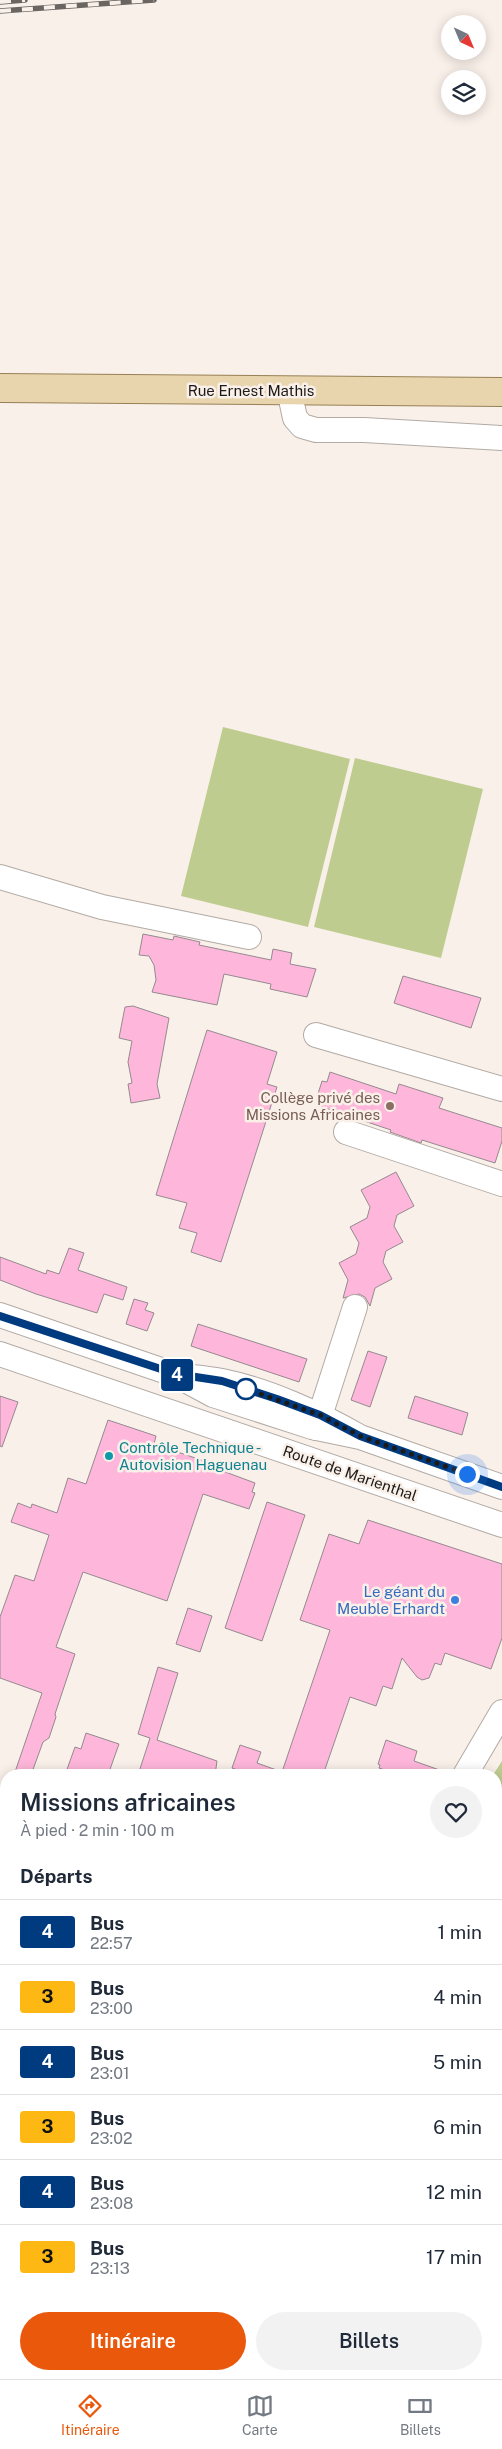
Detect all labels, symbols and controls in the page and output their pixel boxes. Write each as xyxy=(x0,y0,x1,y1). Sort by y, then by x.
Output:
north arrow xyxy=(441,15,486,60)
map controls xyxy=(441,15,486,115)
button: layers xyxy=(441,70,486,115)
street label: Rue Ernest Mathis xyxy=(188,382,314,399)
place label: Collège privé des Missions Africaines xyxy=(246,1089,380,1123)
marker: Collège privé des Missions Africaines xyxy=(384,1100,396,1112)
line badge: 4 xyxy=(161,1359,193,1391)
text: 4 xyxy=(171,1364,183,1385)
unlabelled marker xyxy=(235,1378,257,1400)
place label: Contrôle Technique - Autovision Haguenau xyxy=(119,1439,267,1473)
street label: Route de Marienthal xyxy=(281,1442,419,1504)
marker: Contrôle Technique - Autovision Haguenau xyxy=(103,1450,115,1462)
your location xyxy=(455,1462,480,1487)
place label: Le géant du Meuble Erhardt xyxy=(337,1583,445,1617)
marker: Le géant du Meuble Erhardt xyxy=(449,1594,461,1606)
button: heart xyxy=(430,1786,482,1838)
text: Missions africaines xyxy=(20,1788,236,1816)
text: À pied · 2 min · 100 m xyxy=(20,1821,174,1840)
text: Départs xyxy=(20,1865,92,1887)
text: Bus xyxy=(90,1912,124,1934)
text: 4 xyxy=(42,1921,53,1942)
text: 1 min xyxy=(437,1921,482,1943)
text: 22:57 xyxy=(90,1934,133,1953)
text: Bus xyxy=(90,1977,124,1999)
text: 3 xyxy=(42,1986,53,2007)
text: 4 min xyxy=(433,1986,482,2008)
text: 23:00 xyxy=(90,1999,133,2018)
text: Bus xyxy=(90,2042,124,2064)
text: 4 xyxy=(42,2051,53,2072)
text: 5 min xyxy=(433,2051,482,2073)
text: 23:01 xyxy=(90,2064,130,2083)
text: Bus xyxy=(90,2107,124,2129)
text: 3 xyxy=(42,2116,53,2137)
text: 6 min xyxy=(433,2116,482,2138)
text: 23:02 xyxy=(90,2129,133,2148)
text: Bus xyxy=(90,2172,124,2194)
text: 4 xyxy=(42,2181,53,2202)
text: 12 min xyxy=(426,2181,482,2203)
text: 23:08 xyxy=(90,2194,133,2213)
text: Bus xyxy=(90,2237,124,2259)
text: 3 xyxy=(42,2246,53,2267)
text: 17 min xyxy=(426,2246,482,2268)
text: 23:13 xyxy=(90,2259,130,2278)
button: Itinéraire xyxy=(20,2312,246,2370)
button: Billets xyxy=(256,2312,482,2370)
tab: Itinéraire xyxy=(61,2392,120,2438)
tab: Carte xyxy=(242,2392,278,2438)
tab: Billets xyxy=(400,2392,441,2438)

